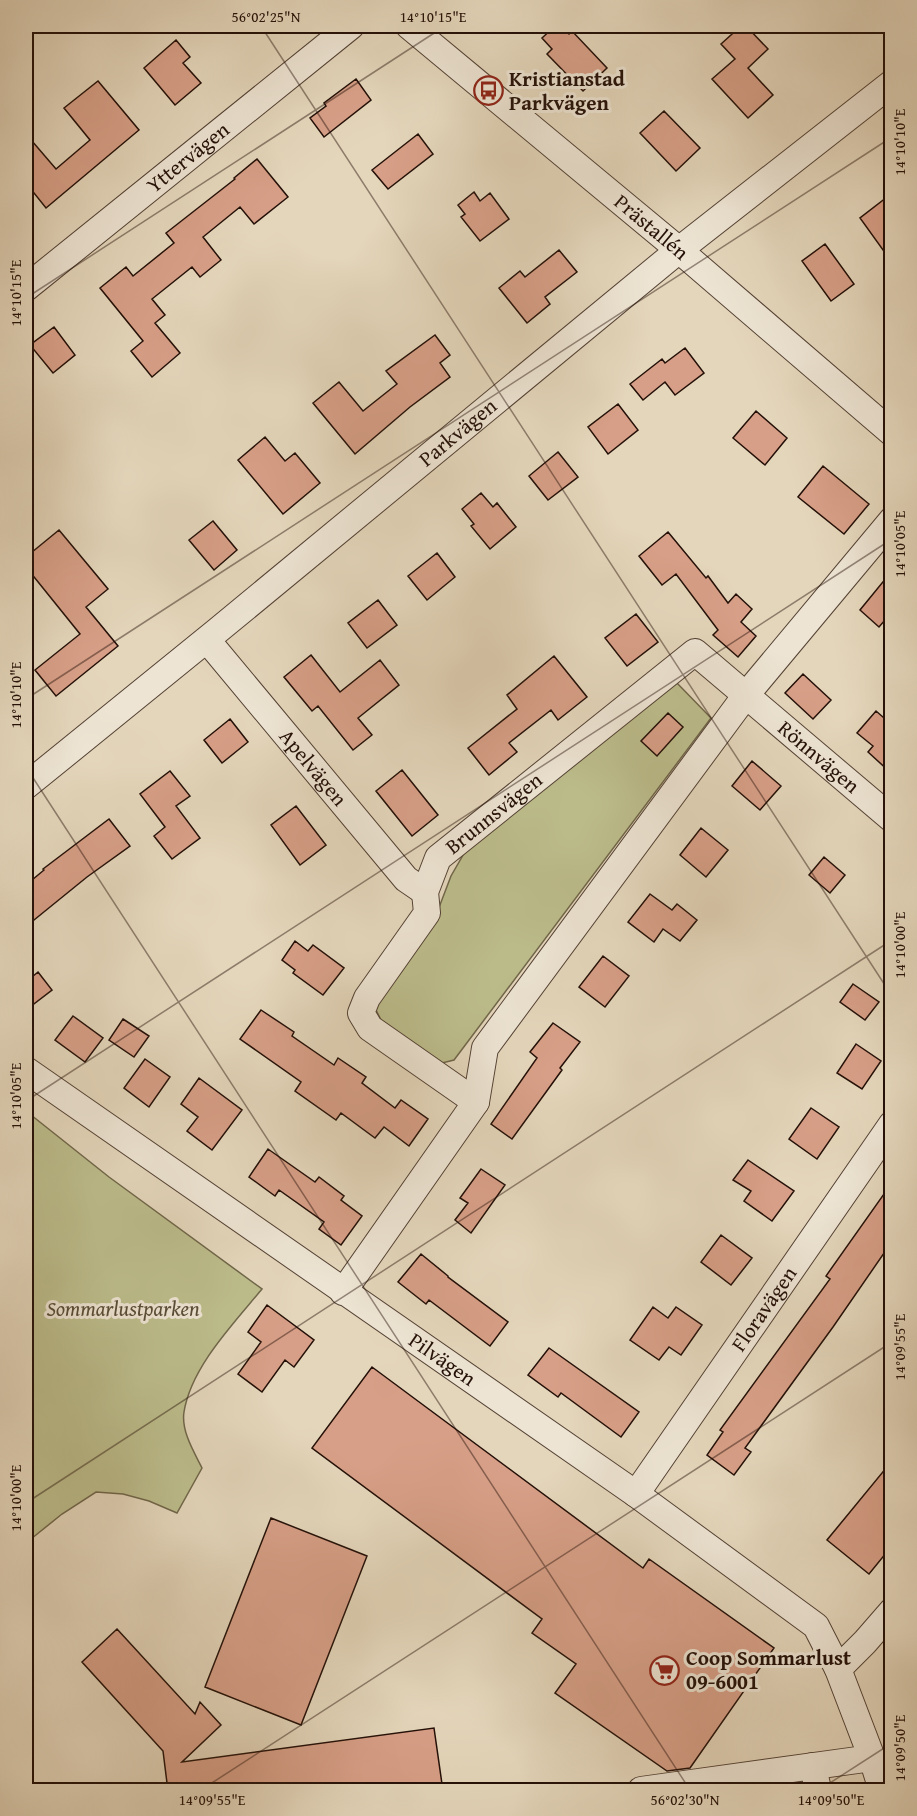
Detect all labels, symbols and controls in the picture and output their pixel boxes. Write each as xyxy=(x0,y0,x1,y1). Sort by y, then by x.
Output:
text: 56°02'25"N xyxy=(232,6,301,27)
text: 14°10'15"E xyxy=(400,6,467,27)
place label: Kristianstad Parkvägen xyxy=(509,63,625,118)
bus stop icon: Kristianstad Parkvägen xyxy=(472,75,504,107)
text: 14°10'10"E xyxy=(889,108,910,175)
street label: Yttervägen xyxy=(140,114,236,200)
street label: Prästallén xyxy=(608,186,696,267)
text: 14°10'15"E xyxy=(5,259,26,326)
street label: Parkvägen xyxy=(412,390,503,474)
text: 14°10'05"E xyxy=(889,510,910,577)
text: 14°10'10"E xyxy=(5,661,26,728)
street label: Rönnvägen xyxy=(771,713,867,800)
street label: Apelvägen xyxy=(272,722,355,813)
street label: Brunnsvägen xyxy=(438,764,549,861)
text: 14°10'00"E xyxy=(889,911,910,978)
text: 14°10'05"E xyxy=(5,1062,26,1129)
street label: Floravägen xyxy=(723,1260,804,1358)
park label: Sommarlustparken xyxy=(46,1293,200,1324)
text: 14°09'55"E xyxy=(889,1313,910,1380)
street label: Pilvägen xyxy=(403,1325,483,1393)
text: 14°10'00"E xyxy=(5,1464,26,1531)
place label: Coop Sommarlust 09-6001 xyxy=(686,1642,851,1697)
supermarket icon: Coop Sommarlust 09-6001 xyxy=(649,1654,681,1686)
text: 14°09'50"E xyxy=(889,1714,910,1781)
text: 14°09'55"E xyxy=(179,1789,246,1810)
text: 56°02'30"N xyxy=(651,1789,720,1810)
text: 14°09'50"E xyxy=(798,1789,865,1810)

